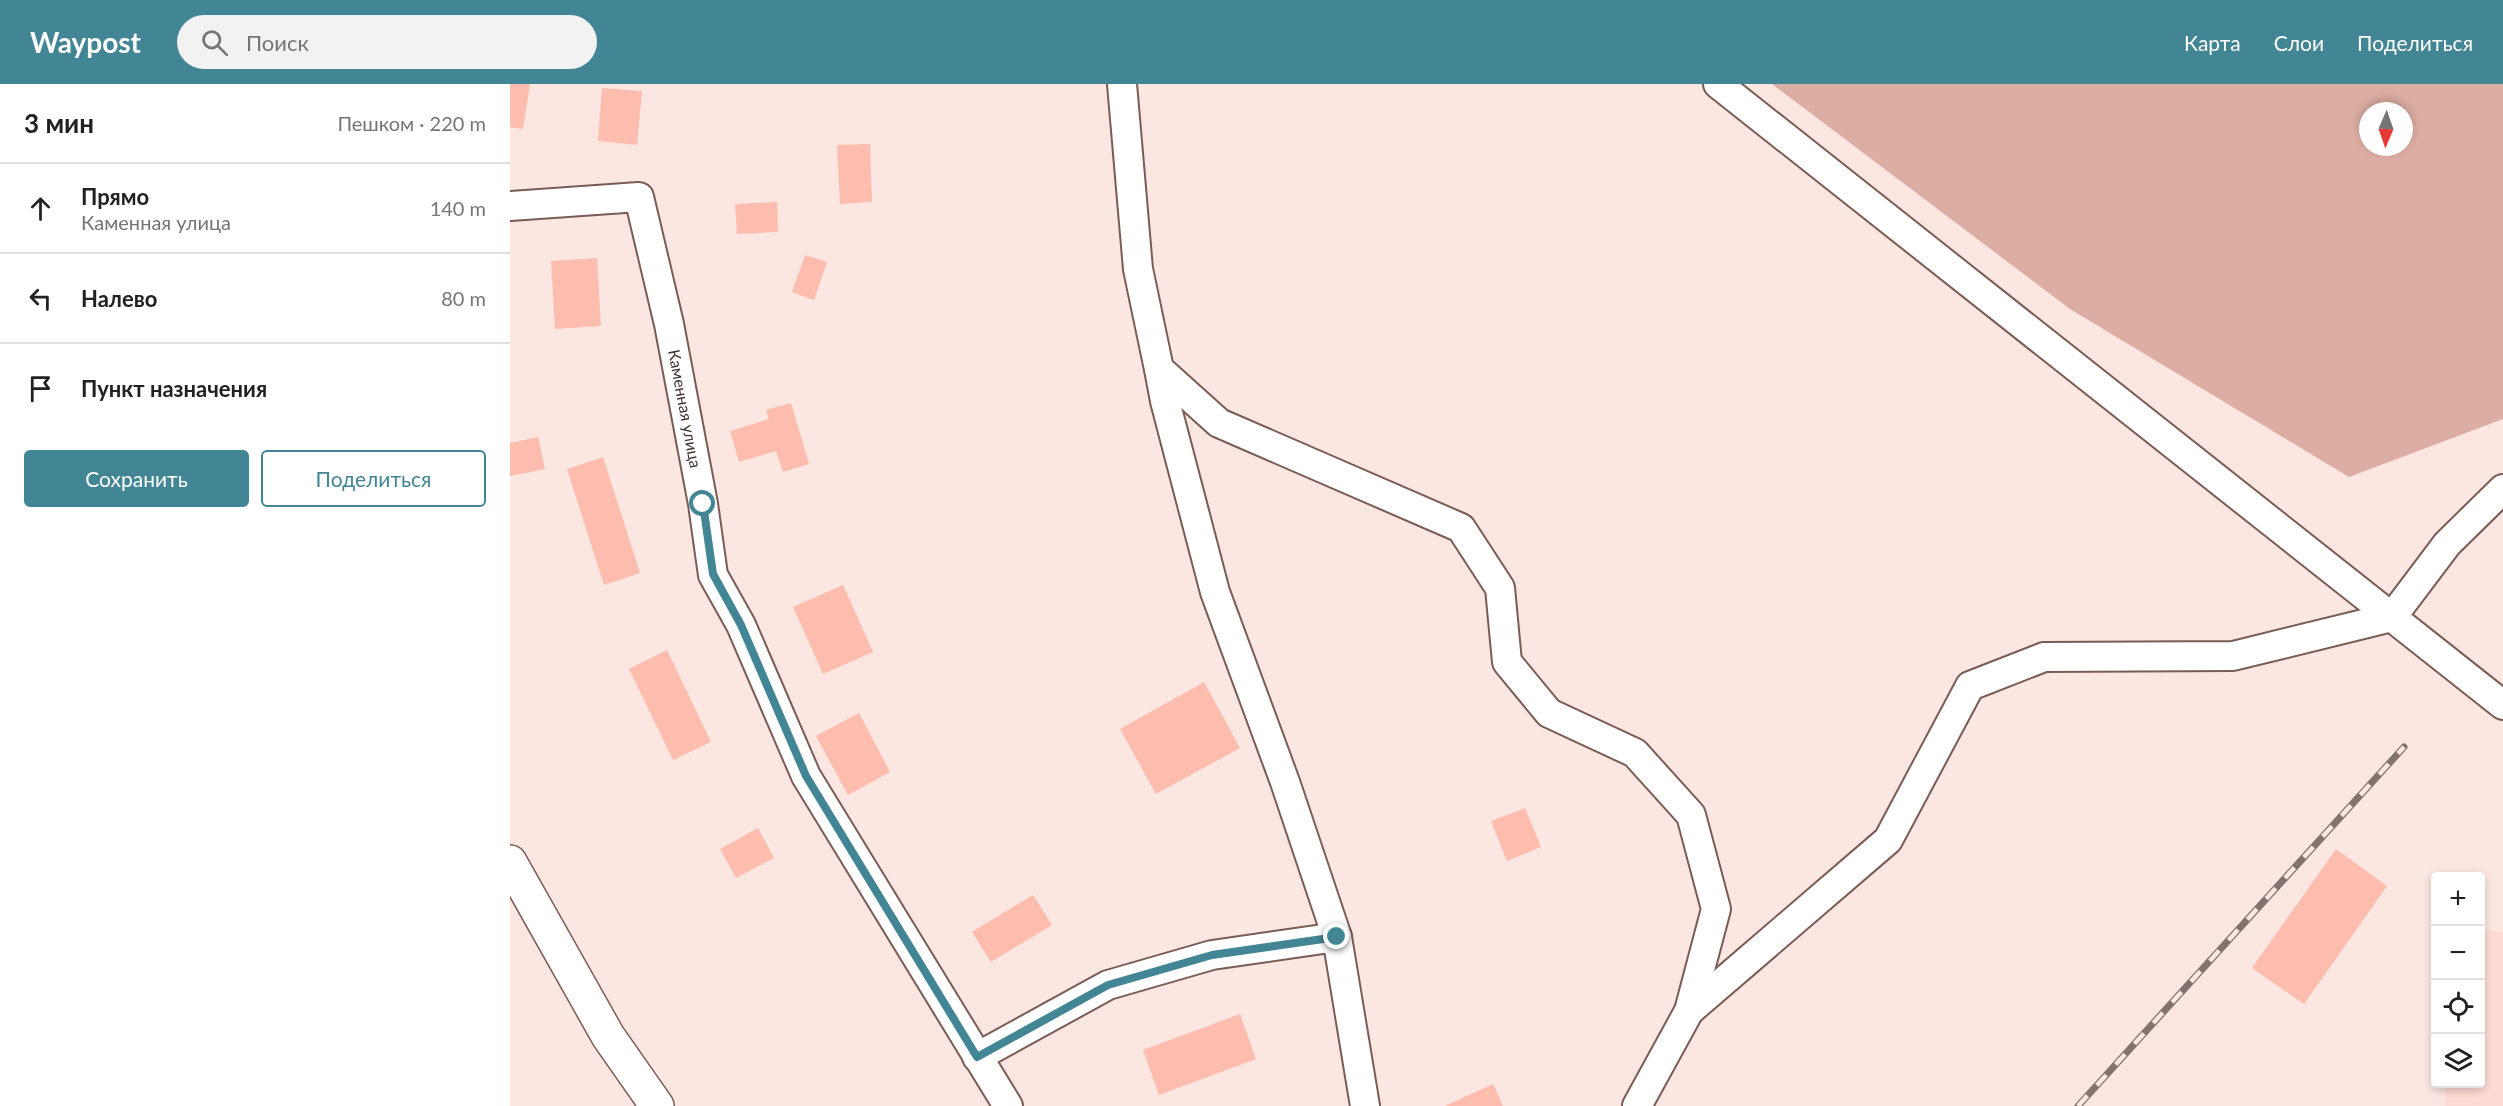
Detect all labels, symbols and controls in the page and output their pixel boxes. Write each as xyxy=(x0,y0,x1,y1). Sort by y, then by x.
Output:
search box xyxy=(177,15,597,69)
text: Waypost xyxy=(30,25,141,59)
icon: search xyxy=(198,26,231,59)
text: Поиск xyxy=(246,29,309,56)
text: Карта xyxy=(2184,30,2241,55)
text: Слои xyxy=(2274,30,2324,55)
text: Поделиться xyxy=(2357,30,2473,55)
north arrow xyxy=(2359,102,2413,156)
text: 3 мин xyxy=(24,107,94,139)
text: Пешком · 220 m xyxy=(337,111,486,135)
text: Прямо xyxy=(81,183,149,210)
icon: ahead xyxy=(24,192,57,225)
text: 140 m xyxy=(430,196,486,220)
text: Каменная улица xyxy=(81,210,231,234)
icon: left xyxy=(24,282,57,315)
text: Налево xyxy=(81,285,157,312)
text: 80 m xyxy=(441,286,486,310)
street label: Каменная улица xyxy=(665,348,706,469)
icon: arrive xyxy=(24,372,57,405)
text: Пункт назначения xyxy=(81,375,267,402)
button: Сохранить xyxy=(24,450,249,507)
button: Поделиться xyxy=(261,450,486,507)
route start xyxy=(689,490,715,516)
map controls xyxy=(2431,872,2485,1088)
button: + xyxy=(2431,872,2485,926)
route end xyxy=(1323,923,1349,949)
button: − xyxy=(2431,926,2485,980)
button: locate xyxy=(2431,980,2485,1034)
button: layers xyxy=(2431,1034,2485,1088)

